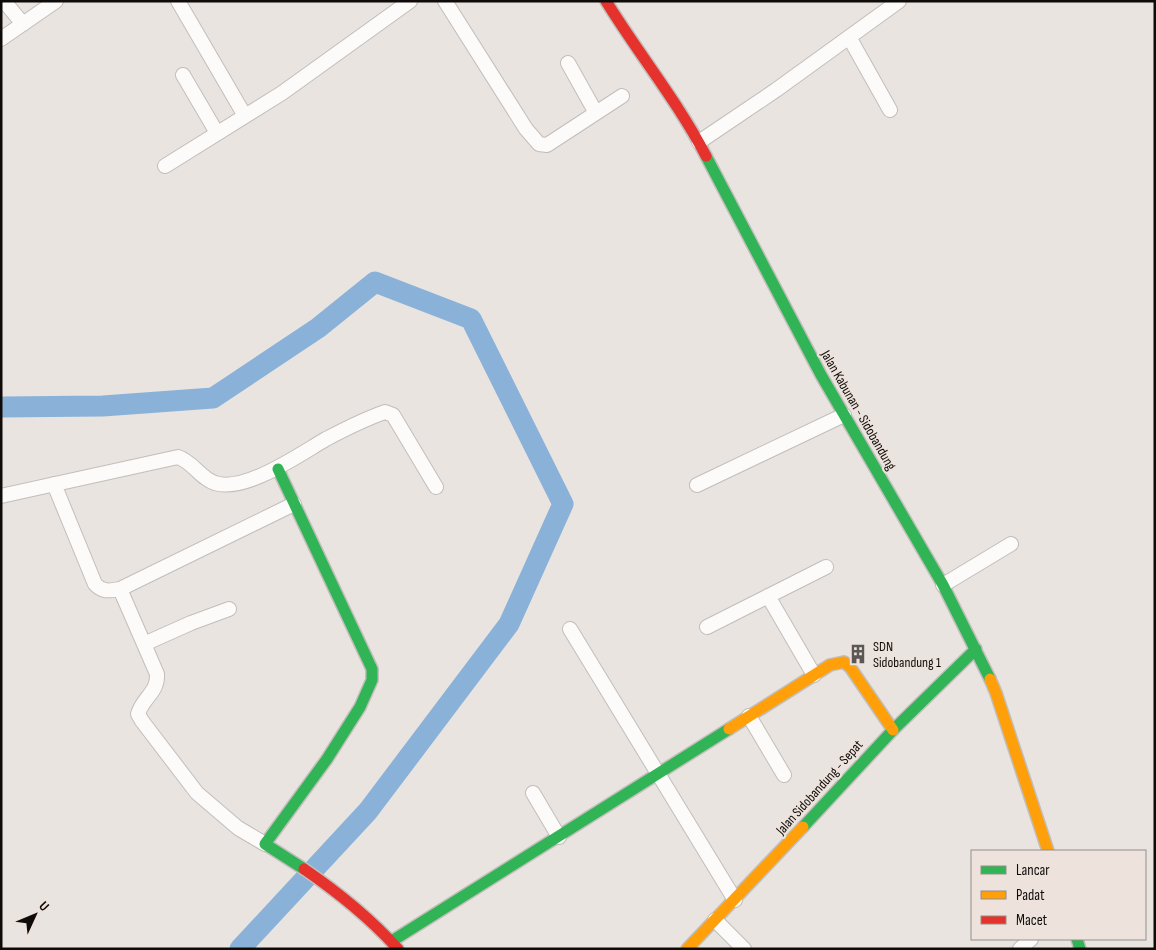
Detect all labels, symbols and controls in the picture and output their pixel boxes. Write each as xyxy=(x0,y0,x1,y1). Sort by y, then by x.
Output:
street label: Jalan Kabunan - Sidobandung xyxy=(817,346,900,474)
place label: SDN Sidobandung 1 xyxy=(873,638,941,671)
building icon: SDN Sidobandung 1 xyxy=(847,643,869,665)
street label: Jalan Sidobandung - Sepat xyxy=(772,736,866,839)
legend xyxy=(971,850,1146,940)
text: Lancar xyxy=(1016,861,1050,880)
text: Padat xyxy=(1016,886,1045,905)
north arrow xyxy=(10,890,60,940)
text: U xyxy=(35,898,53,915)
text: Macet xyxy=(1016,911,1048,930)

